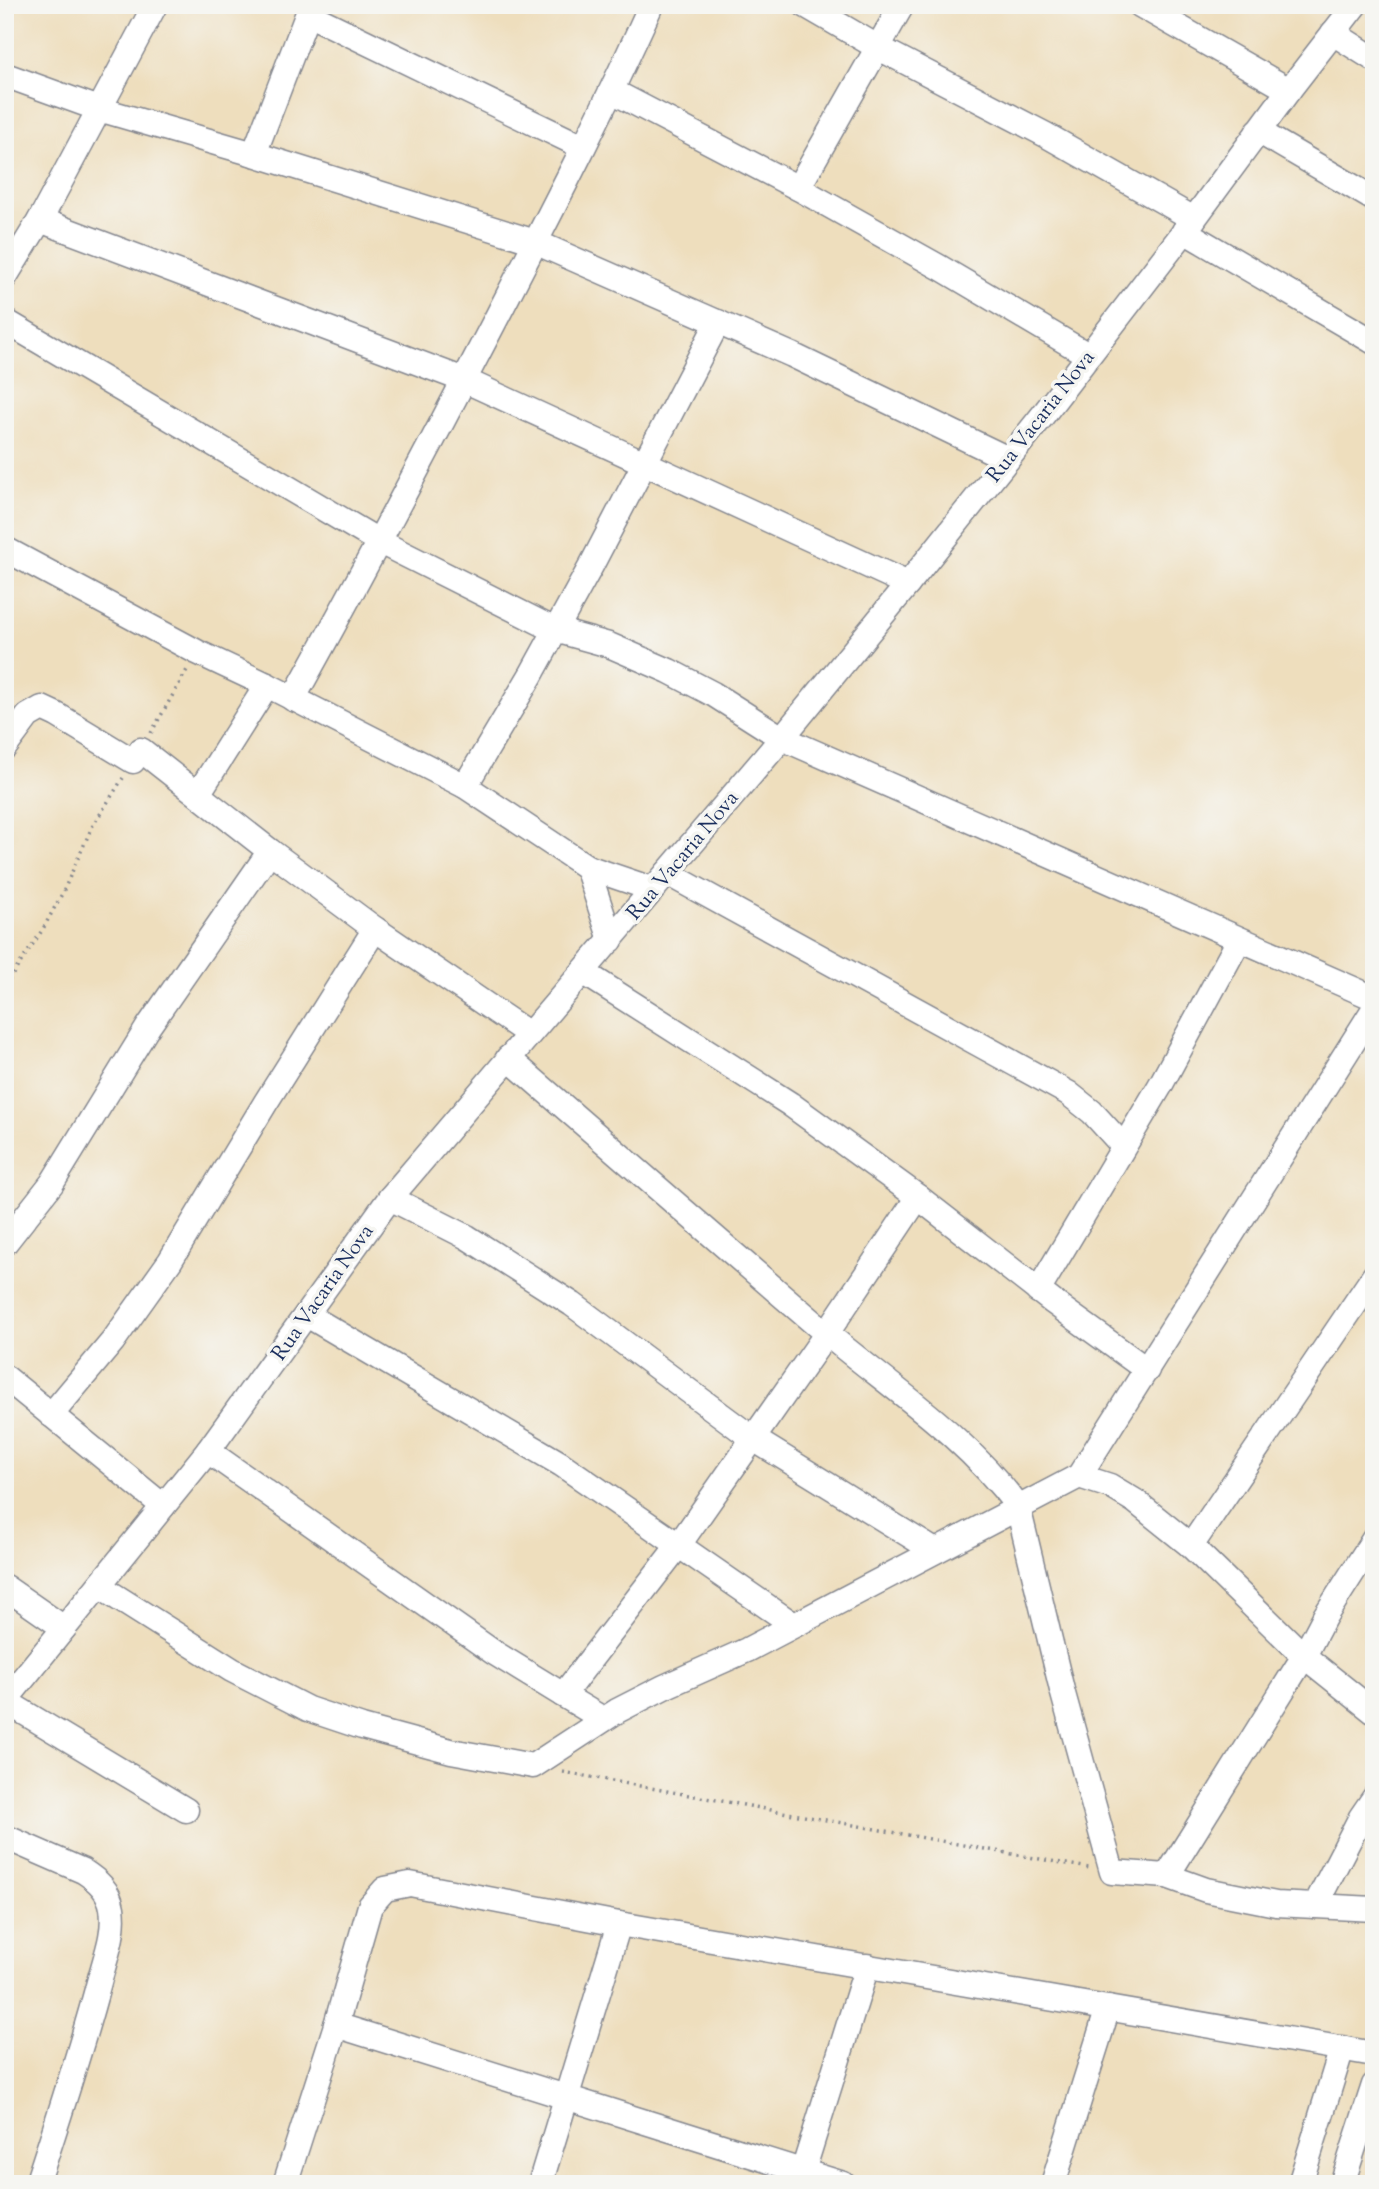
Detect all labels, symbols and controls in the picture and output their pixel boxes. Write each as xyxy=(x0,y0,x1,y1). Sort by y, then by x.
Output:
street label: Rua Vacaria Nova xyxy=(980,344,1103,490)
street label: Rua Vacaria Nova xyxy=(620,785,747,927)
street label: Rua Vacaria Nova xyxy=(265,1218,382,1368)

